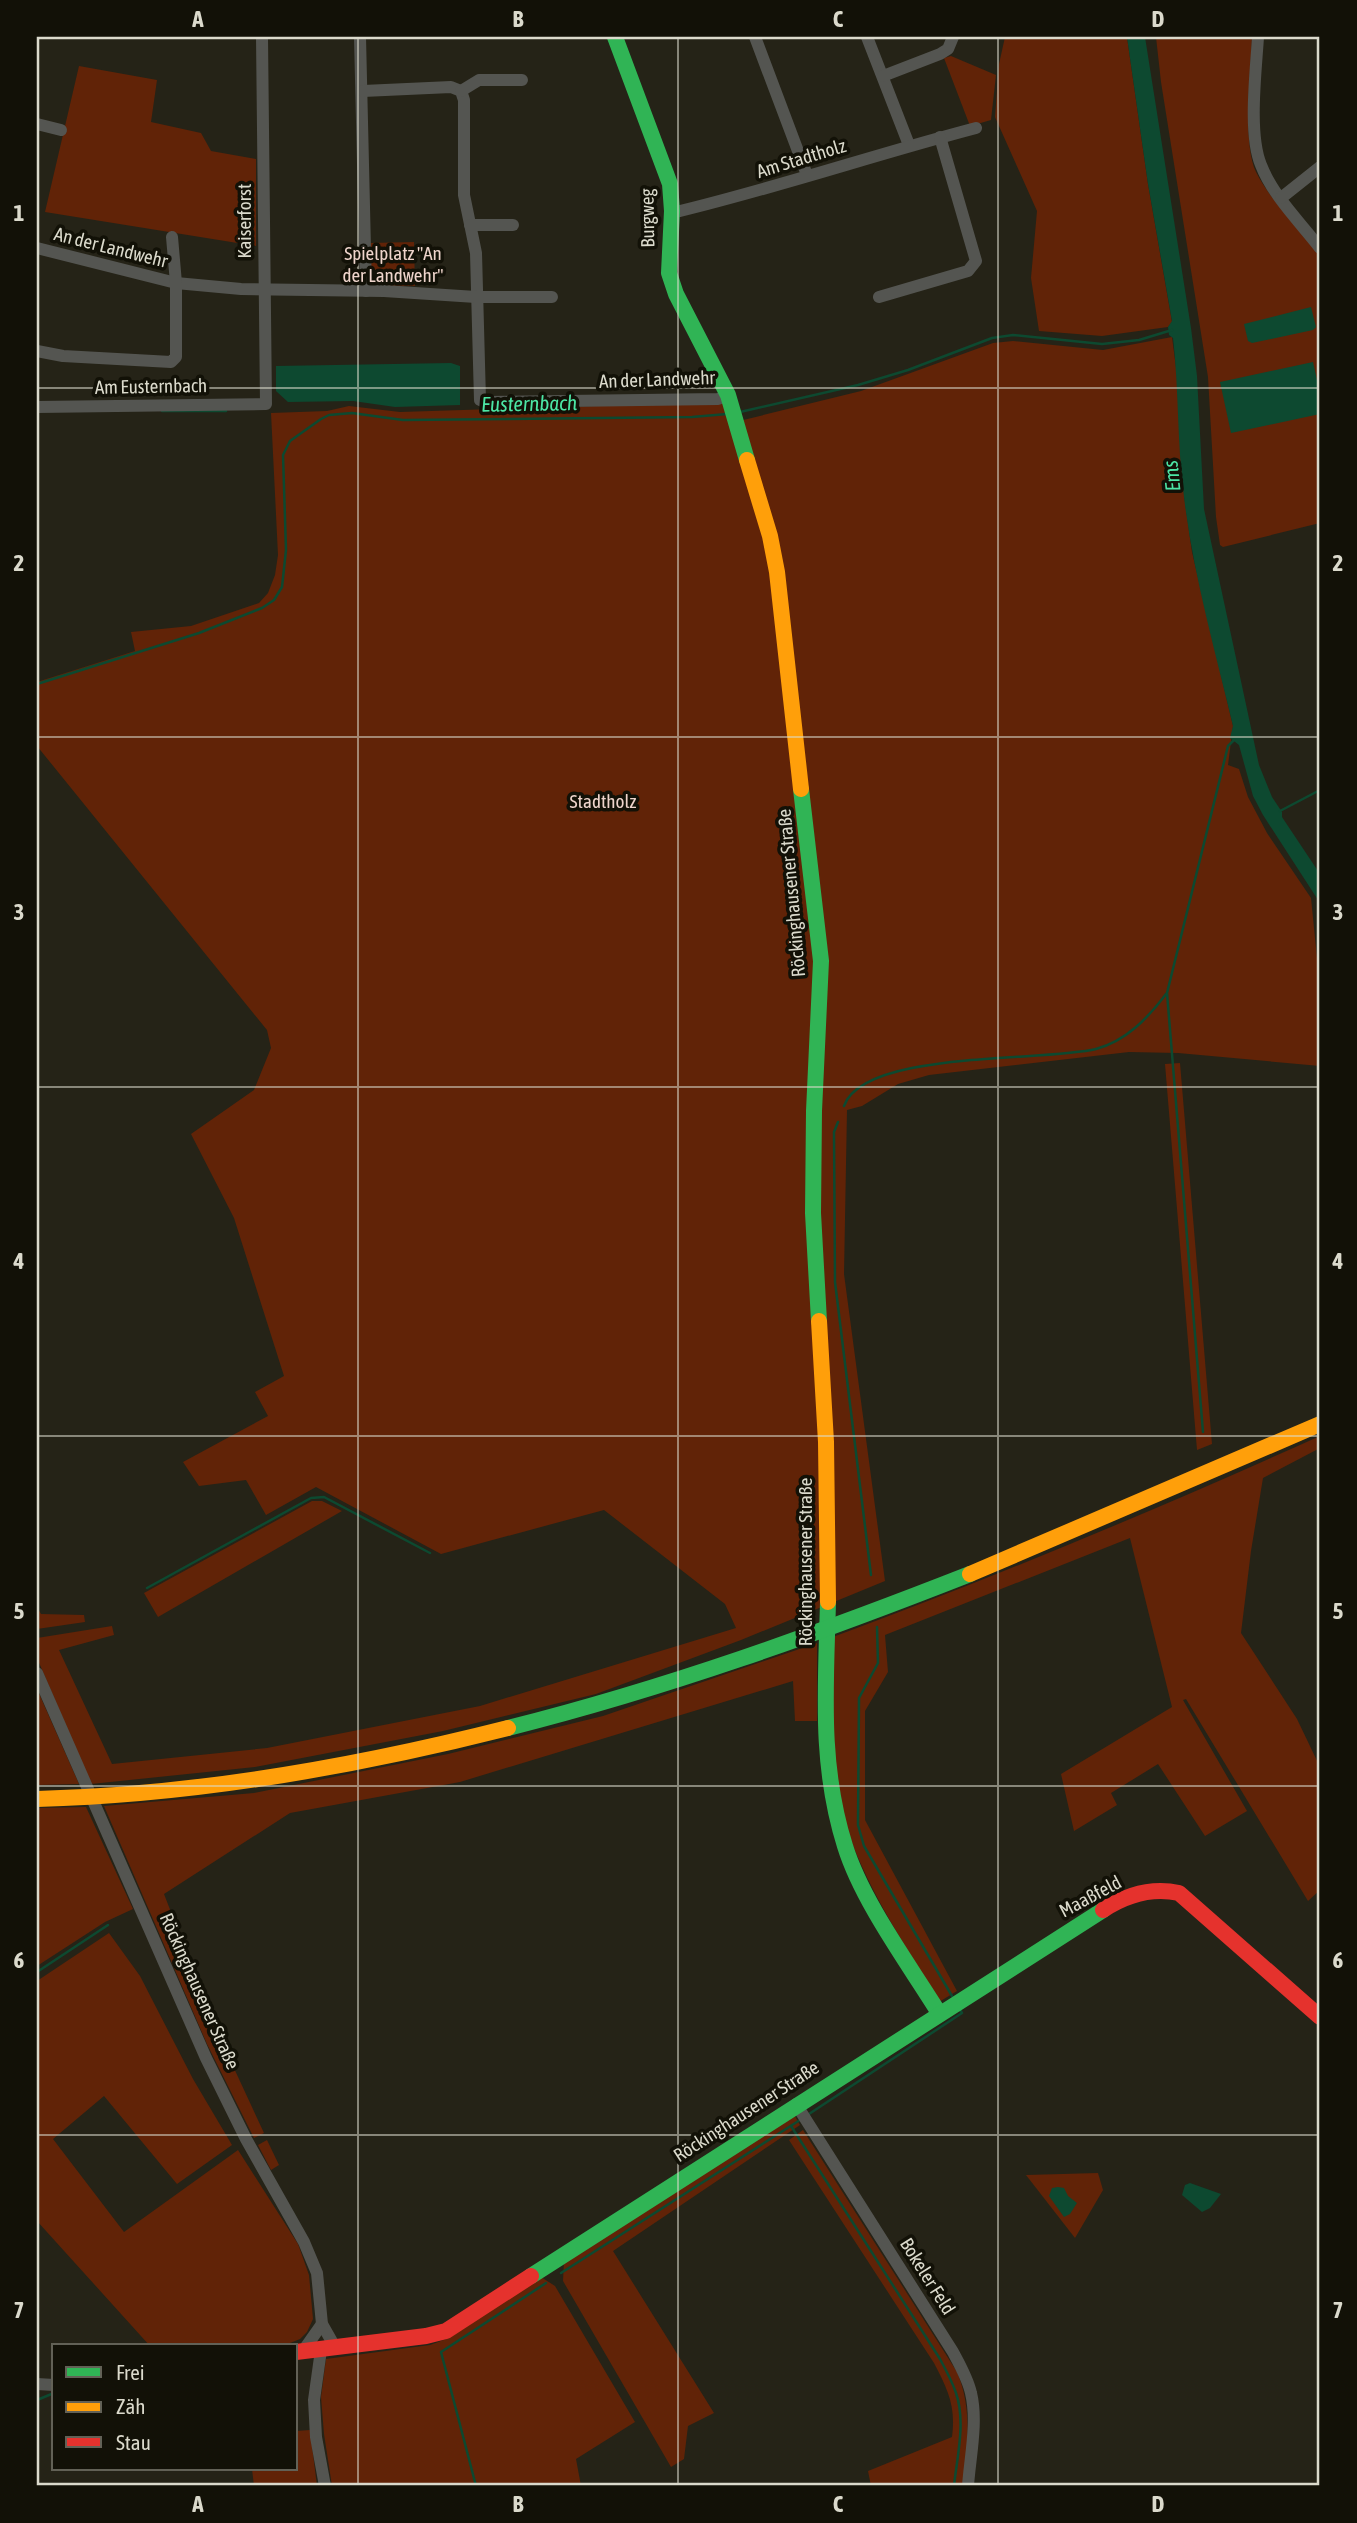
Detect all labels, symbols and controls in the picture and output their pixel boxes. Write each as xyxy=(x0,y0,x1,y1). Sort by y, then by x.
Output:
text: A xyxy=(191,6,204,32)
text: B xyxy=(513,6,524,32)
text: C xyxy=(833,6,844,32)
text: D xyxy=(1152,6,1165,32)
street label: Am Stadtholz xyxy=(754,134,849,182)
street label: Kaiserforst xyxy=(233,184,255,258)
street label: Burgweg xyxy=(635,187,659,248)
text: 1 xyxy=(14,200,25,226)
text: 1 xyxy=(1333,200,1344,226)
street label: An der Landwehr xyxy=(52,222,170,272)
park label: Spielplatz "An der Landwehr" xyxy=(342,242,444,286)
street label: An der Landwehr xyxy=(599,366,716,392)
street label: Am Eusternbach xyxy=(95,374,207,398)
water label: Eusternbach xyxy=(481,390,577,416)
water label: Ems xyxy=(1157,459,1185,493)
text: 2 xyxy=(14,550,24,576)
text: 2 xyxy=(1333,550,1343,576)
park label: Stadtholz xyxy=(570,790,637,812)
street label: Röckinghausener Straße xyxy=(773,808,809,978)
text: 3 xyxy=(14,899,24,925)
text: 3 xyxy=(1333,899,1343,925)
text: 4 xyxy=(13,1248,25,1274)
text: 4 xyxy=(1332,1248,1344,1274)
street label: Röckinghausener Straße xyxy=(794,1478,816,1646)
text: 5 xyxy=(14,1598,25,1624)
text: 5 xyxy=(1333,1598,1344,1624)
street label: Maaßfeld xyxy=(1055,1871,1125,1921)
street label: Röckinghausener Straße xyxy=(156,1909,244,2073)
text: 6 xyxy=(14,1947,25,1973)
text: 6 xyxy=(1333,1947,1344,1973)
street label: Röckinghausener Straße xyxy=(669,2056,823,2166)
street label: Bokeler Feld xyxy=(896,2234,960,2318)
text: 7 xyxy=(14,2297,24,2323)
text: 7 xyxy=(1333,2297,1343,2323)
legend xyxy=(52,2344,298,2470)
text: Frei xyxy=(116,2360,145,2384)
text: Zäh xyxy=(116,2394,145,2418)
text: Stau xyxy=(116,2430,151,2454)
text: A xyxy=(191,2491,204,2517)
text: B xyxy=(513,2491,524,2517)
text: C xyxy=(833,2491,844,2517)
text: D xyxy=(1152,2491,1165,2517)

